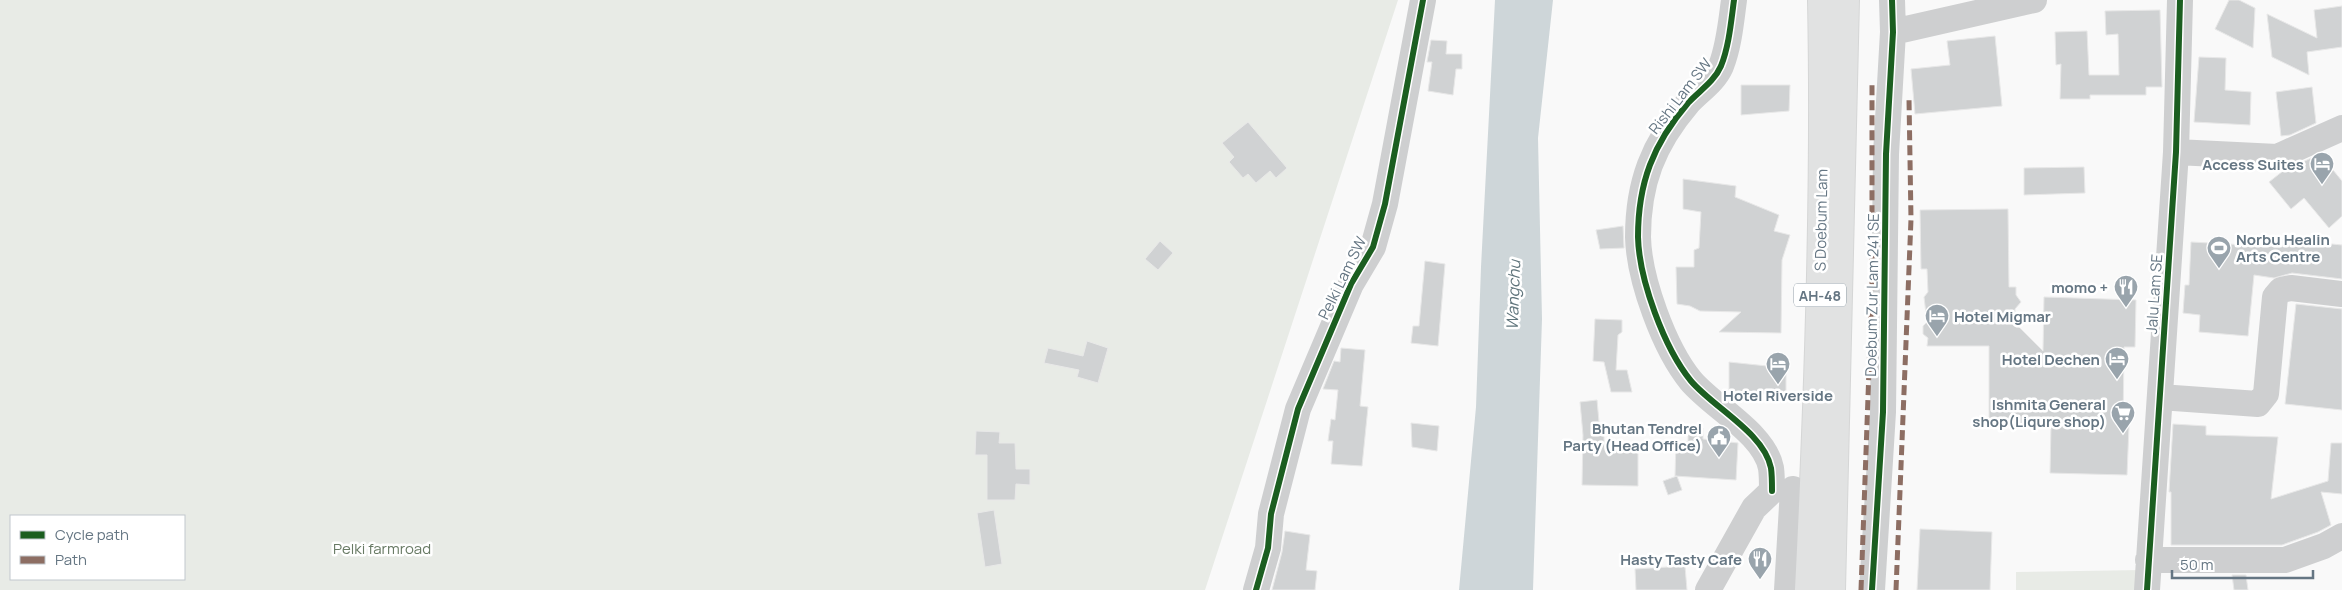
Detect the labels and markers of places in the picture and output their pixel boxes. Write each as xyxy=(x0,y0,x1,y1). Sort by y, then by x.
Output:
hotel icon: Access Suites xyxy=(2309,151,2335,185)
place label: Access Suites xyxy=(2202,154,2304,175)
place label: Norbu Healin Arts Centre xyxy=(2236,229,2330,267)
sports icon: Norbu Healin Arts Centre xyxy=(2206,235,2232,269)
restaurant icon: momo + xyxy=(2113,274,2139,308)
place label: momo + xyxy=(2051,277,2108,298)
hotel icon: Hotel Migmar xyxy=(1924,303,1950,337)
place label: Hotel Migmar xyxy=(1954,306,2051,327)
hotel icon: Hotel Dechen xyxy=(2104,346,2130,380)
place label: Hotel Dechen xyxy=(2002,349,2100,370)
hotel icon: Hotel Riverside xyxy=(1765,351,1791,385)
place label: Hotel Riverside xyxy=(1723,385,1833,406)
place label: Ishmita General shop(Liqure shop) xyxy=(1972,394,2106,432)
supermarket icon: Ishmita General shop(Liqure shop) xyxy=(2110,400,2136,434)
place label: Bhutan Tendrel Party (Head Office) xyxy=(1563,418,1702,456)
public building icon: Bhutan Tendrel Party (Head Office) xyxy=(1706,424,1732,458)
restaurant icon: Hasty Tasty Cafe xyxy=(1747,546,1773,580)
place label: Hasty Tasty Cafe xyxy=(1620,549,1742,570)

